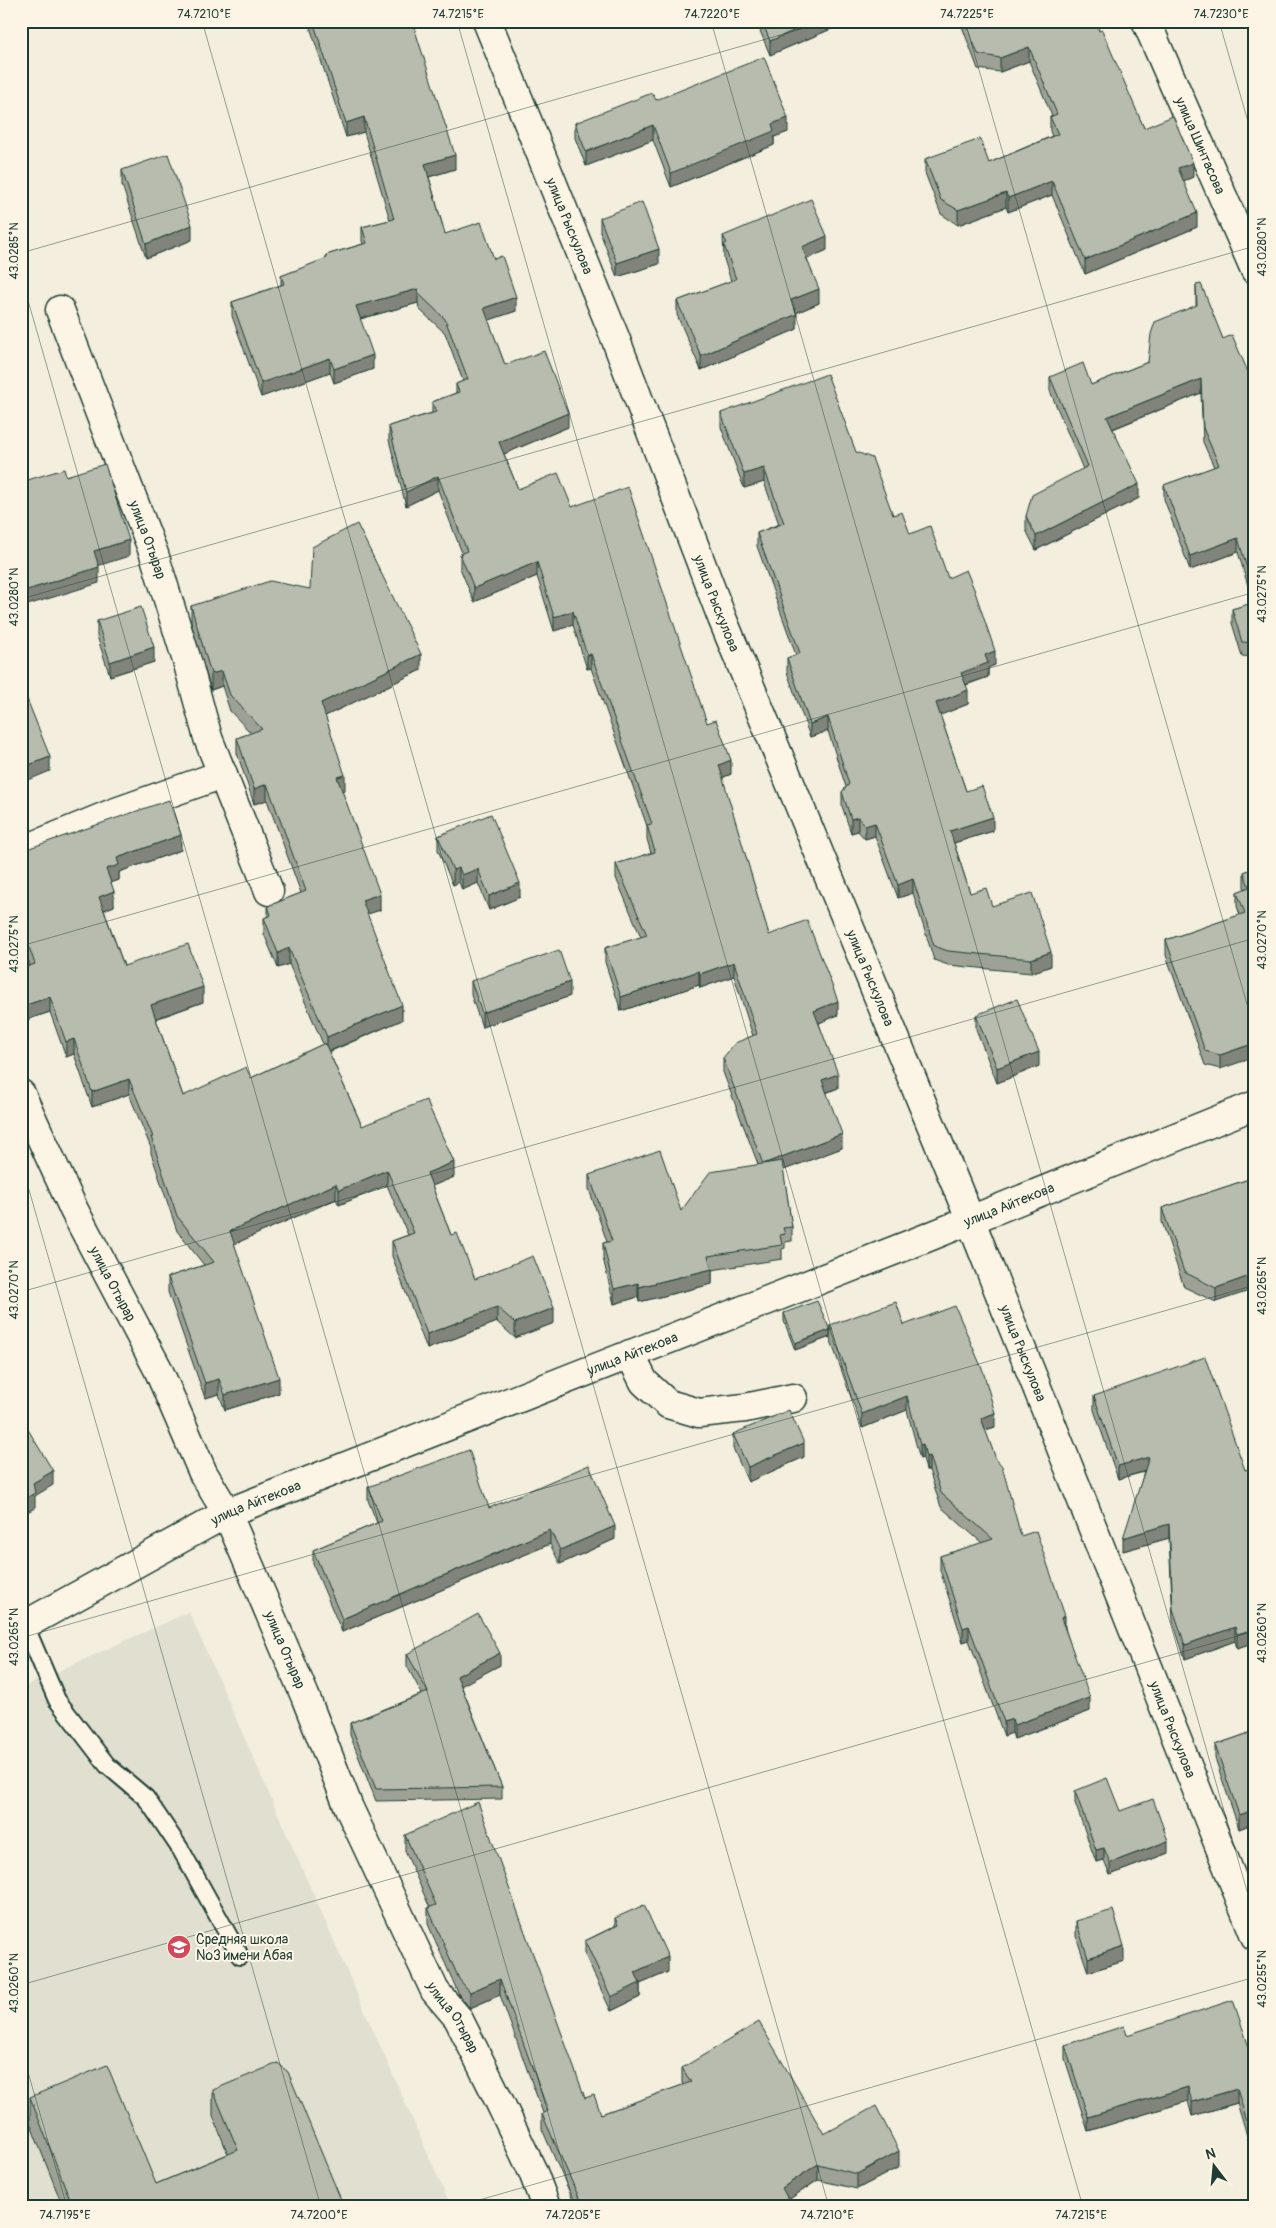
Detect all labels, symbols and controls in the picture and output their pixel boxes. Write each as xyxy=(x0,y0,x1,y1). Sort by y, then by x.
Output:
text: 74.7210°E xyxy=(177,7,231,22)
text: 74.7215°E xyxy=(432,7,484,22)
text: 74.7220°E xyxy=(684,7,740,22)
text: 74.7225°E xyxy=(940,7,994,22)
text: 74.7230°E xyxy=(1193,7,1249,22)
street label: улица Шинтасова xyxy=(1171,94,1229,197)
street label: улица Рыскулова xyxy=(542,174,597,277)
text: 43.0280°N xyxy=(1255,218,1270,276)
text: 43.0285°N xyxy=(7,222,22,280)
street label: улица Отырар xyxy=(125,497,169,582)
street label: улица Рыскулова xyxy=(689,552,743,654)
text: 43.0275°N xyxy=(1255,565,1270,623)
text: 43.0280°N xyxy=(7,568,22,626)
text: 43.0270°N xyxy=(1255,910,1270,970)
text: 43.0275°N xyxy=(7,915,22,973)
street label: улица Рыскулова xyxy=(842,927,897,1029)
street label: улица Айтекова xyxy=(961,1179,1057,1231)
street label: улица Отырар xyxy=(85,1243,140,1325)
text: 43.0265°N xyxy=(1255,1257,1270,1315)
text: 43.0270°N xyxy=(7,1260,22,1320)
street label: улица Рыскулова xyxy=(996,1301,1050,1404)
street label: улица Айтекова xyxy=(584,1329,680,1380)
street label: улица Айтекова xyxy=(207,1477,303,1530)
text: 43.0260°N xyxy=(1255,1603,1270,1663)
text: 43.0265°N xyxy=(7,1608,22,1666)
street label: улица Отырар xyxy=(260,1608,309,1692)
street label: улица Рыскулова xyxy=(1145,1678,1199,1780)
place label: Средняя школа №3 имени Абая xyxy=(196,1931,293,1964)
school or university icon: Средняя школа №3 имени Абая xyxy=(166,1934,192,1960)
text: 43.0255°N xyxy=(1255,1950,1270,2008)
text: 43.0260°N xyxy=(7,1953,22,2013)
street label: улица Отырар xyxy=(423,1978,482,2056)
north arrow xyxy=(1188,2140,1238,2190)
text: N xyxy=(1204,2145,1217,2163)
text: 74.7195°E xyxy=(39,2208,91,2223)
text: 74.7200°E xyxy=(291,2208,347,2223)
text: 74.7205°E xyxy=(545,2208,601,2223)
text: 74.7210°E xyxy=(800,2208,854,2223)
text: 74.7215°E xyxy=(1055,2208,1107,2223)

